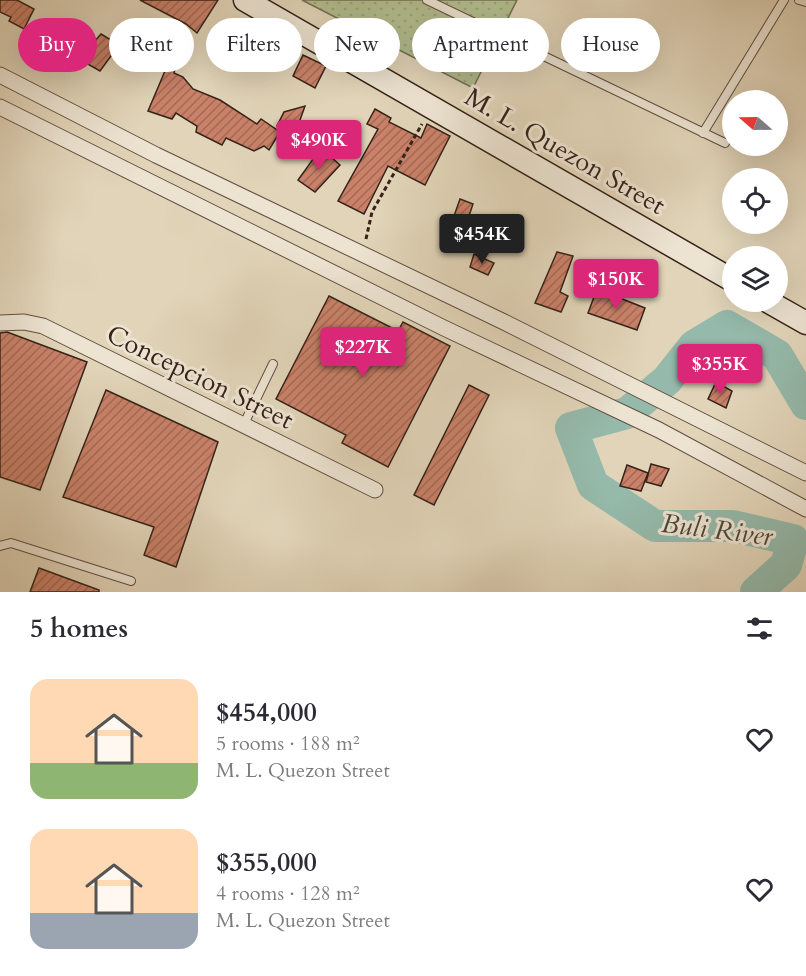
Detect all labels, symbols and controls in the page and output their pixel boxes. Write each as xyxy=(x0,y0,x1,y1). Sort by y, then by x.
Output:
chip: Buy xyxy=(18,18,97,72)
chip: Rent xyxy=(109,18,194,72)
chip: Filters xyxy=(206,18,302,72)
chip: New xyxy=(314,18,400,72)
chip: Apartment xyxy=(412,18,549,72)
chip: House xyxy=(561,18,660,72)
street label: M. L. Quezon Street xyxy=(458,79,672,223)
north arrow xyxy=(722,90,788,156)
map controls xyxy=(722,90,788,312)
pin: $490K xyxy=(277,120,361,171)
text: $490K xyxy=(290,126,348,153)
button: locate xyxy=(722,168,788,234)
pin: $454K xyxy=(440,214,524,265)
text: $454K xyxy=(453,220,511,247)
button: layers xyxy=(722,246,788,312)
pin: $150K xyxy=(574,259,658,310)
text: $150K xyxy=(587,265,645,292)
street label: Concepcion Street xyxy=(101,317,299,437)
pin: $227K xyxy=(321,327,405,378)
text: $227K xyxy=(334,333,392,360)
pin: $355K xyxy=(678,344,762,395)
text: $355K xyxy=(691,350,749,377)
water label: Buli River xyxy=(659,505,776,555)
text: 5 homes xyxy=(30,611,128,646)
icon: filters xyxy=(743,612,776,645)
text: $454,000 xyxy=(216,695,317,730)
icon: home xyxy=(78,703,150,775)
icon: heart xyxy=(743,723,776,756)
text: 5 rooms · 188 m² xyxy=(216,730,360,757)
text: M. L. Quezon Street xyxy=(216,757,390,784)
text: $355,000 xyxy=(216,845,317,880)
icon: home xyxy=(78,853,150,925)
icon: heart xyxy=(743,873,776,906)
text: 4 rooms · 128 m² xyxy=(216,880,360,907)
text: M. L. Quezon Street xyxy=(216,907,390,934)

